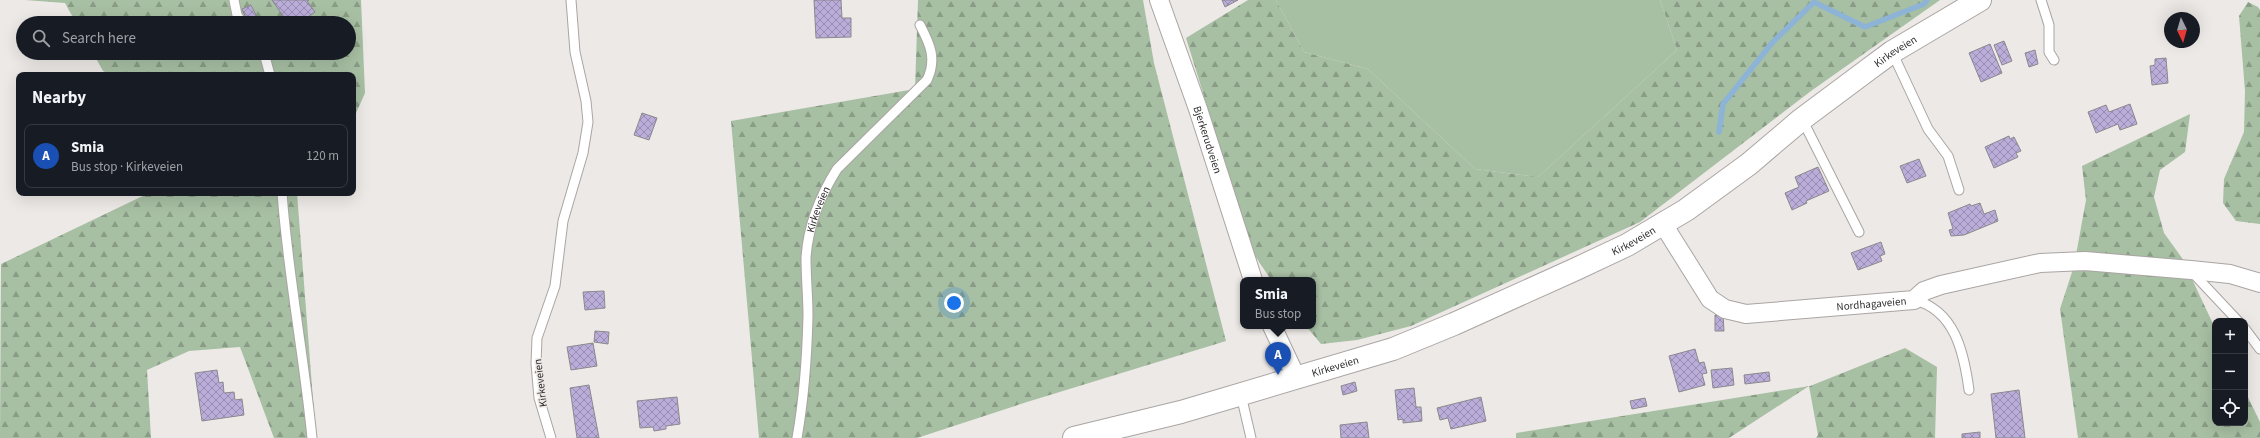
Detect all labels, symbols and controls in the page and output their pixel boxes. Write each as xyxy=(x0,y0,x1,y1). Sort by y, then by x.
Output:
north arrow xyxy=(2164,12,2200,48)
search box xyxy=(16,16,356,60)
icon: search xyxy=(30,27,52,49)
text: Search here xyxy=(62,28,136,49)
street label: Kirkeveien xyxy=(1871,32,1920,71)
text: Nearby xyxy=(32,86,86,110)
street label: Bjerkerudveien xyxy=(1190,104,1225,175)
text: Smia xyxy=(71,137,104,158)
text: A xyxy=(42,147,50,165)
text: 120 m xyxy=(306,147,339,165)
text: Bus stop · Kirkeveien xyxy=(71,158,183,176)
street label: Kirkeveien xyxy=(803,184,834,234)
street label: Kirkeveien xyxy=(1609,223,1658,259)
popup xyxy=(1240,277,1316,329)
text: Smia xyxy=(1255,284,1288,305)
your location xyxy=(944,293,964,313)
street label: Nordhagaveien xyxy=(1836,294,1907,314)
text: Bus stop xyxy=(1255,305,1301,323)
map controls xyxy=(2212,318,2248,426)
button: + xyxy=(2212,318,2248,354)
pin: A xyxy=(1265,342,1291,375)
street label: Kirkeveien xyxy=(1310,353,1361,381)
button: − xyxy=(2212,354,2248,390)
street label: Kirkeveien xyxy=(530,358,551,408)
button: locate xyxy=(2212,390,2248,426)

